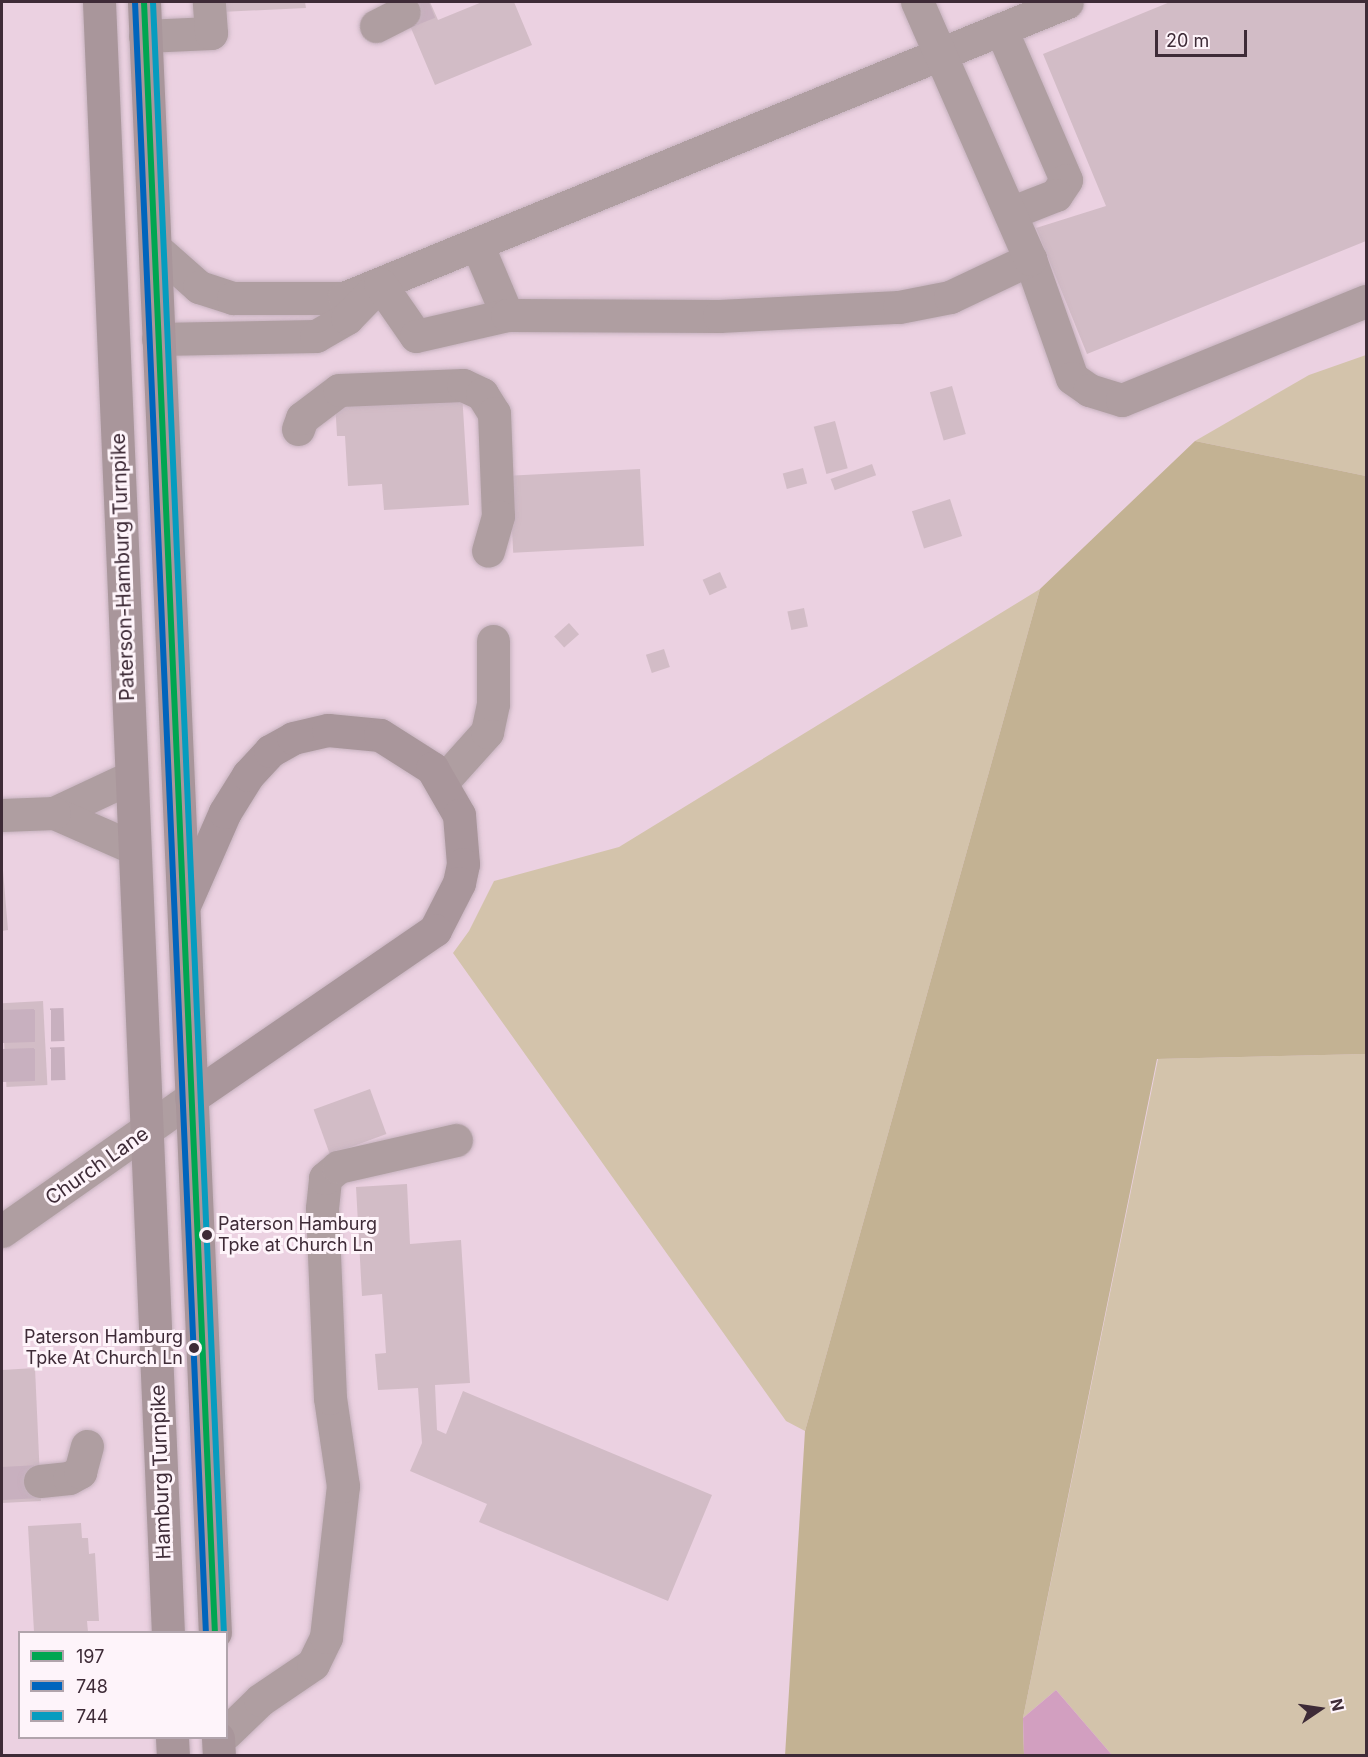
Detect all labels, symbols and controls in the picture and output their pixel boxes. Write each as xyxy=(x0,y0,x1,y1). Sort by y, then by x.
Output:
scale bar xyxy=(1158,18,1250,56)
text: 20 m xyxy=(1166,30,1209,51)
street label: Paterson-Hamburg Turnpike xyxy=(106,433,140,701)
street label: Church Lane xyxy=(41,1122,153,1210)
place label: Paterson Hamburg Tpke at Church Ln xyxy=(218,1214,377,1256)
marker: Paterson Hamburg Tpke at Church Ln xyxy=(201,1229,213,1241)
place label: Paterson Hamburg Tpke At Church Ln xyxy=(24,1327,183,1370)
marker: Paterson Hamburg Tpke At Church Ln xyxy=(188,1342,200,1354)
street label: Hamburg Turnpike xyxy=(146,1384,176,1560)
legend xyxy=(18,1631,228,1739)
text: 197 xyxy=(76,1646,104,1667)
text: 748 xyxy=(76,1676,108,1697)
north arrow xyxy=(1290,1679,1350,1739)
text: N xyxy=(1326,1697,1349,1713)
text: 744 xyxy=(76,1706,108,1727)

